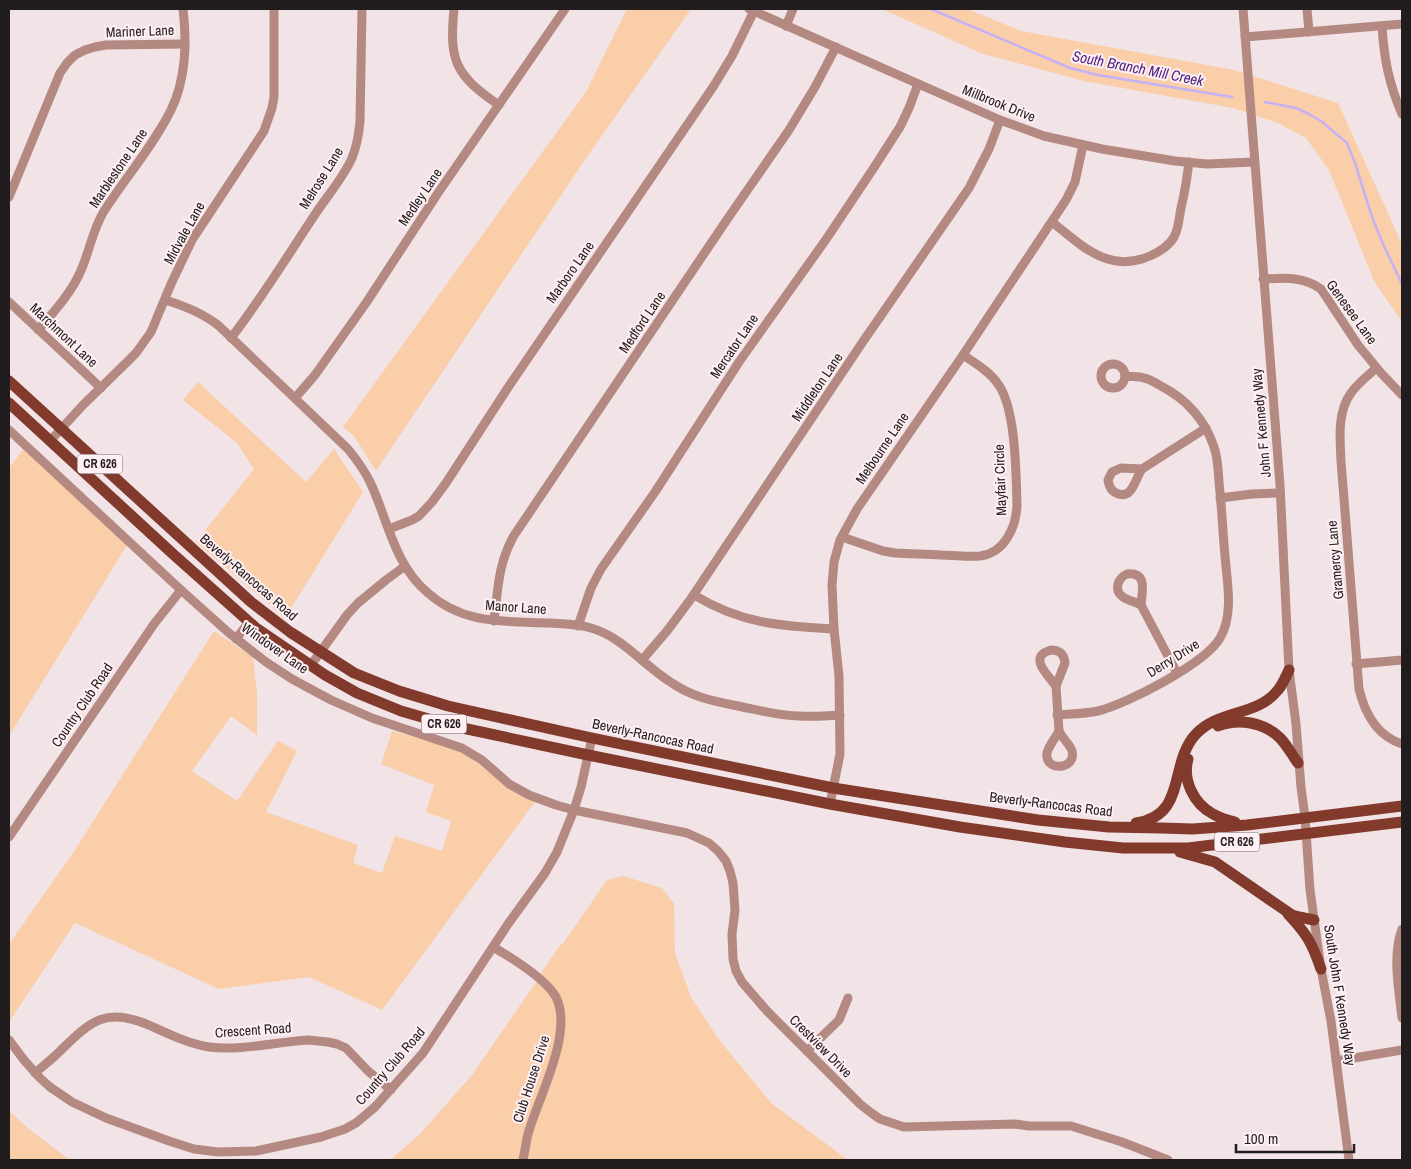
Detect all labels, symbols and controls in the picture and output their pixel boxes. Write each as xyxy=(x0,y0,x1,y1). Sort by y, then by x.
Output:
street label: Mariner Lane xyxy=(106,21,174,41)
water label: South Branch Mill Creek xyxy=(1071,45,1206,91)
street label: Millbrook Drive xyxy=(960,80,1038,126)
street label: Marblestone Lane xyxy=(85,125,151,211)
street label: Melrose Lane xyxy=(295,144,347,212)
street label: Medley Lane xyxy=(394,165,446,229)
street label: Midvale Lane xyxy=(159,198,209,268)
street label: Marboro Lane xyxy=(542,238,598,306)
street label: Genesee Lane xyxy=(1323,276,1381,348)
street label: Medford Lane xyxy=(615,288,669,356)
street label: Marchmont Lane xyxy=(26,299,102,371)
street label: Mercator Lane xyxy=(706,310,762,382)
street label: Middleton Lane xyxy=(787,349,847,425)
street label: John F Kennedy Way xyxy=(1247,367,1275,478)
street label: Melbourne Lane xyxy=(851,409,913,487)
street label: Mayfair Circle xyxy=(990,444,1010,516)
road number: CR 626 xyxy=(78,454,122,474)
street label: Gramercy Lane xyxy=(1323,520,1347,600)
street label: Beverly-Rancocas Road xyxy=(196,530,302,624)
street label: Manor Lane xyxy=(485,596,547,618)
street label: Windover Lane xyxy=(238,618,312,678)
street label: Derry Drive xyxy=(1143,635,1203,681)
street label: Country Club Road xyxy=(47,659,117,751)
road number: CR 626 xyxy=(422,714,466,734)
street label: Beverly-Rancocas Road xyxy=(591,714,715,758)
street label: Beverly-Rancocas Road xyxy=(988,788,1114,820)
road number: CR 626 xyxy=(1214,832,1260,852)
street label: South John F Kennedy Way xyxy=(1320,923,1360,1067)
street label: Crestview Drive xyxy=(786,1011,856,1081)
street label: Crescent Road xyxy=(214,1018,292,1042)
street label: Country Club Road xyxy=(351,1023,429,1109)
street label: Club House Drive xyxy=(508,1033,554,1125)
scale bar xyxy=(1236,1122,1354,1154)
text: 100 m xyxy=(1244,1128,1278,1149)

